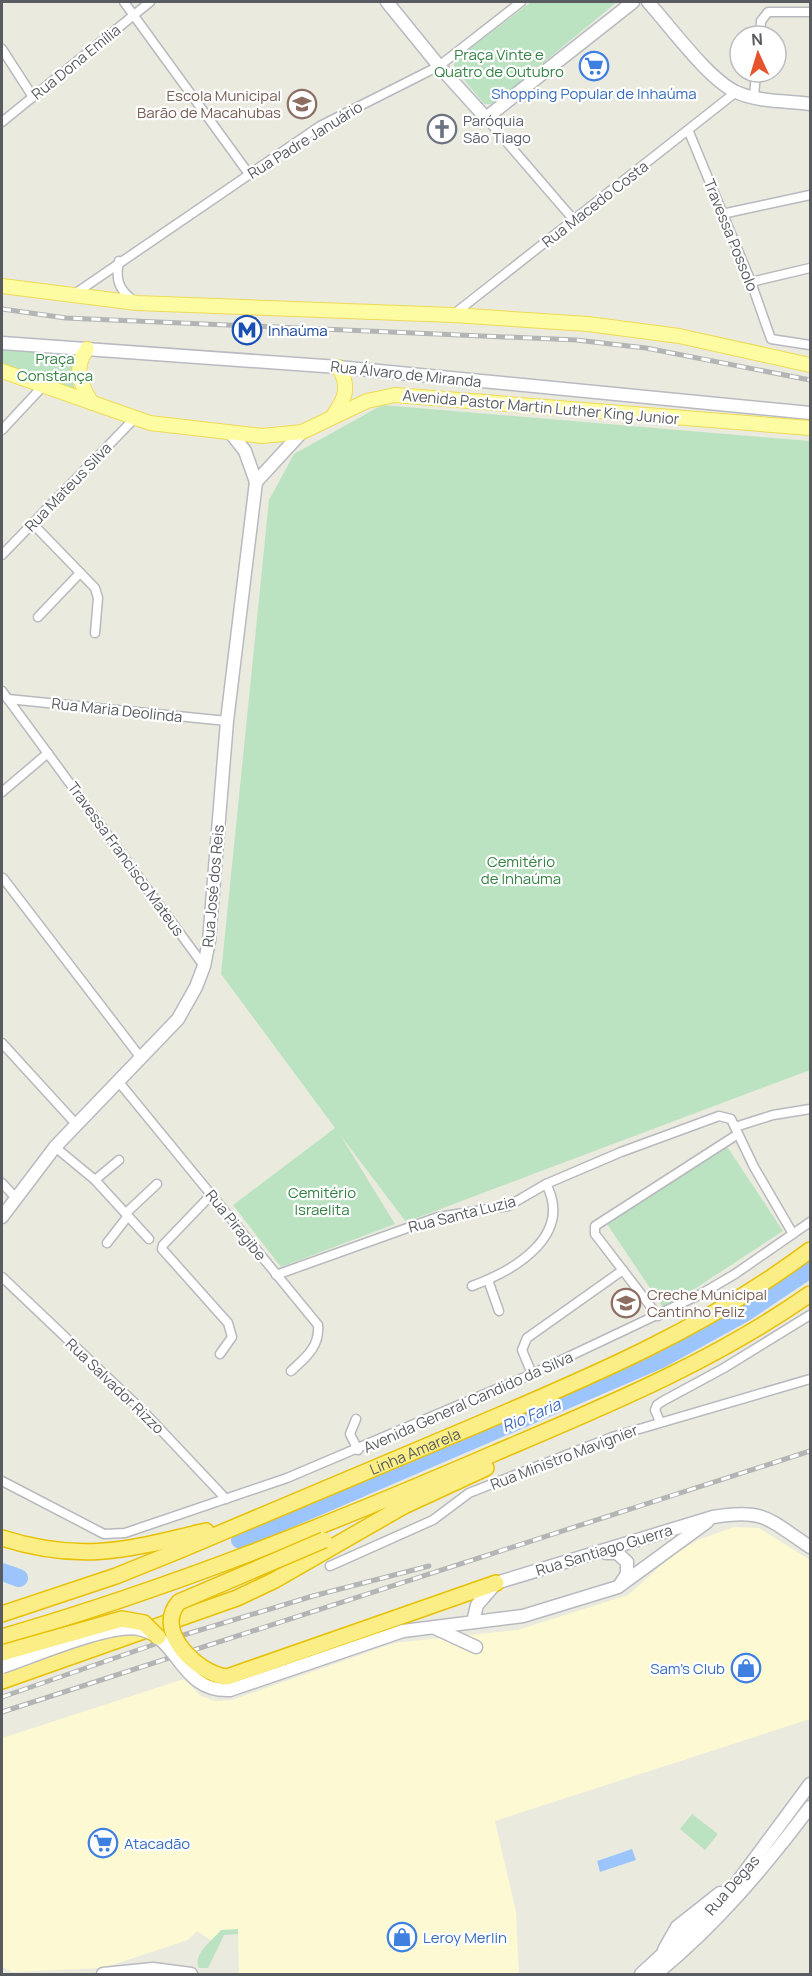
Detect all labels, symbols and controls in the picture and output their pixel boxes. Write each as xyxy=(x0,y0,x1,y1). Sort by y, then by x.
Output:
street label: Rua Dona Emília xyxy=(27,20,125,104)
north arrow xyxy=(728,24,788,84)
text: N xyxy=(750,28,763,50)
park label: Praça Vinte e Quatro de Outubro xyxy=(434,44,564,82)
supermarket icon: Shopping Popular de Inhaúma xyxy=(578,50,610,82)
place label: Shopping Popular de Inhaúma xyxy=(491,83,697,104)
place label: Escola Municipal Barão de Macahubas xyxy=(137,85,281,123)
school or university icon: Escola Municipal Barão de Macahubas xyxy=(286,88,318,120)
street label: Rua Padre Januário xyxy=(244,96,367,184)
place label: Paróquia São Tiago xyxy=(463,110,531,148)
church icon: Paróquia São Tiago xyxy=(426,113,458,145)
street label: Rua Macedo Costa xyxy=(537,156,653,252)
street label: Travessa Possolo xyxy=(699,176,763,294)
metro station icon: Inhaúma xyxy=(231,314,263,346)
place label: Inhaúma xyxy=(268,320,328,341)
park label: Praça Constança xyxy=(17,348,93,386)
street label: Rua Álvaro de Miranda xyxy=(330,356,482,392)
street label: Avenida Pastor Martin Luther King Junior xyxy=(402,384,681,430)
street label: Rua Mateus Silva xyxy=(20,438,116,536)
street label: Rua Maria Deolinda xyxy=(50,693,184,727)
street label: Travessa Francisco Mateus xyxy=(63,778,189,940)
street label: Rua José dos Reis xyxy=(197,824,229,948)
park label: Cemitério de Inhaúma xyxy=(481,851,561,889)
park label: Cemitério Israelita xyxy=(288,1182,356,1220)
street label: Rua Piragibe xyxy=(201,1185,271,1265)
street label: Rua Santa Luzia xyxy=(406,1191,518,1237)
place label: Creche Municipal Cantinho Feliz xyxy=(647,1284,767,1322)
school or university icon: Creche Municipal Cantinho Feliz xyxy=(610,1287,642,1319)
street label: Rua Salvador Rizzo xyxy=(61,1333,169,1439)
street label: Avenida General Candido da Silva xyxy=(360,1346,576,1458)
water label: Rio Faria xyxy=(498,1392,565,1437)
street label: Rua Ministro Mavignier xyxy=(487,1419,641,1495)
street label: Linha Amarela xyxy=(366,1423,463,1479)
street label: Rua Santiago Guerra xyxy=(533,1519,675,1581)
shop icon: Sam's Club xyxy=(730,1652,762,1684)
place label: Sam's Club xyxy=(650,1658,725,1679)
supermarket icon: Atacadão xyxy=(87,1827,119,1859)
place label: Atacadão xyxy=(124,1833,190,1854)
street label: Rua Degas xyxy=(700,1850,764,1920)
shop icon: Leroy Merlin xyxy=(386,1921,418,1953)
place label: Leroy Merlin xyxy=(423,1927,507,1948)

